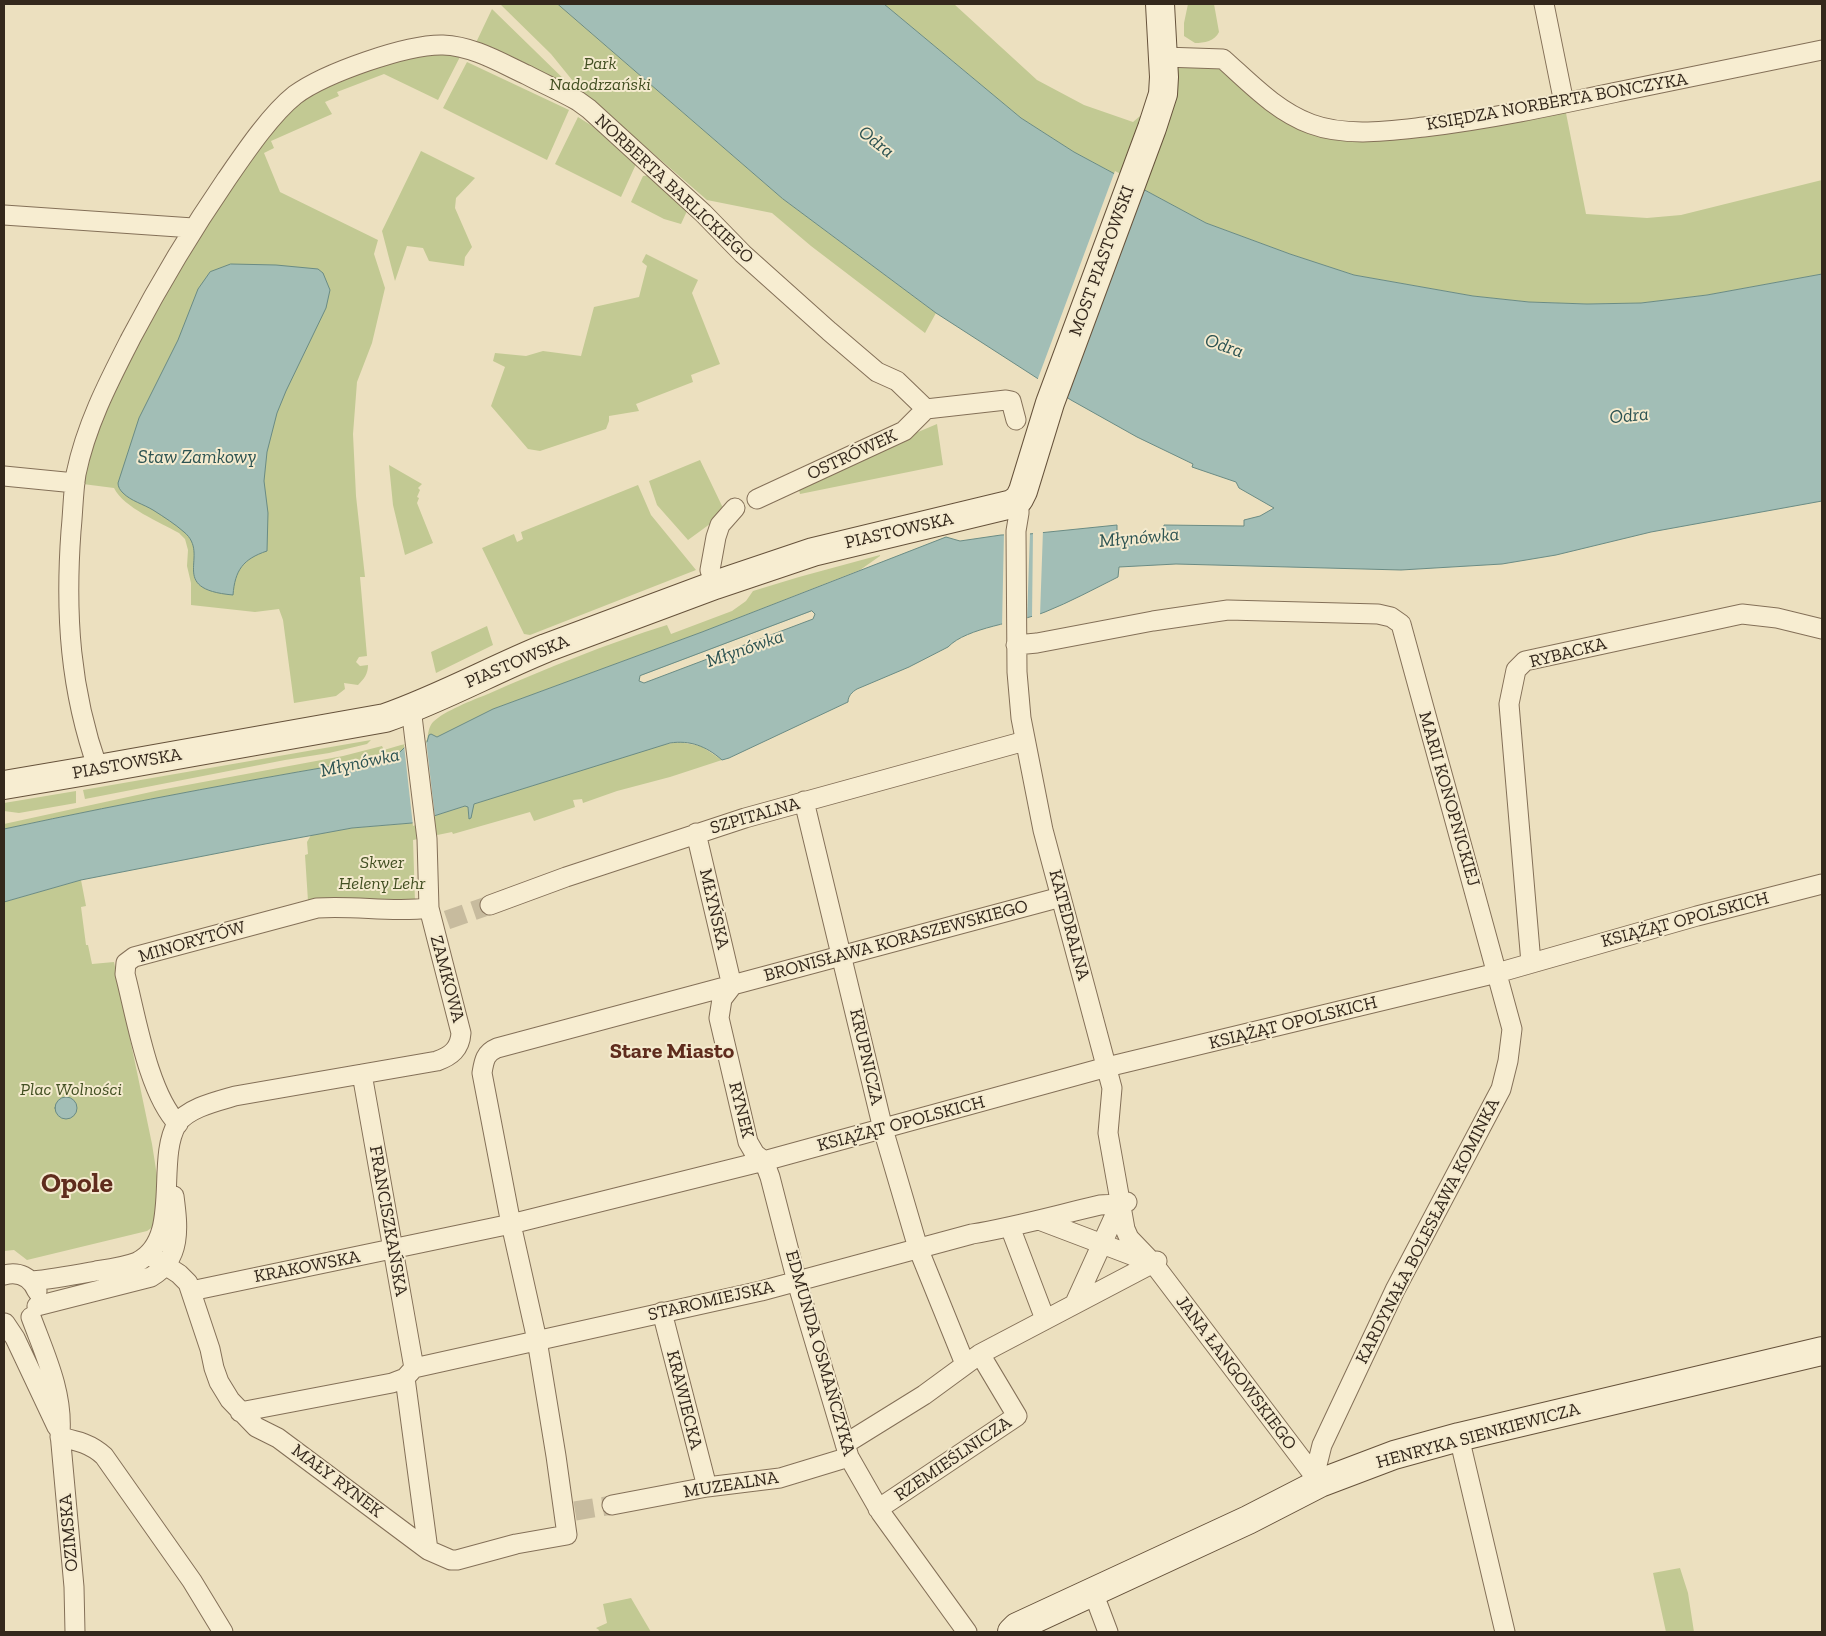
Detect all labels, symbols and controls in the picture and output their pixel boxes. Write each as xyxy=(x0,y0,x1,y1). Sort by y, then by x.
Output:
park label: Park Nadodrzański xyxy=(549,53,651,96)
street label: KSIĘDZA NORBERTA BONCZYKA xyxy=(1425,68,1689,136)
street label: NORBERTA BARLICKIEGO xyxy=(590,110,758,268)
water label: Odra xyxy=(854,121,898,163)
street label: MOST PIASTOWSKI xyxy=(1065,183,1139,339)
water label: Odra xyxy=(1202,329,1246,363)
water label: Odra xyxy=(1608,403,1650,429)
street label: OSTRÓWEK xyxy=(804,425,900,485)
water label: Staw Zamkowy xyxy=(138,447,256,469)
street label: PIASTOWSKA xyxy=(843,508,955,554)
water label: Młynówka xyxy=(1098,523,1180,553)
water label: Młynówka xyxy=(703,625,787,673)
street label: PIASTOWSKA xyxy=(462,630,572,694)
street label: RYBACKA xyxy=(1527,633,1609,673)
street label: MARII KONOPNICKIEJ xyxy=(1414,709,1484,889)
water label: Młynówka xyxy=(318,743,402,783)
street label: PIASTOWSKA xyxy=(71,744,183,784)
street label: SZPITALNA xyxy=(708,793,802,839)
park label: Skwer Heleny Lehr xyxy=(339,852,425,894)
street label: MŁYŃSKA xyxy=(694,867,734,951)
street label: KATEDRALNA xyxy=(1044,867,1094,983)
street label: KSIĄŻĄT OPOLSKICH xyxy=(1599,887,1771,953)
street label: BRONISŁAWA KORASZEWSKIEGO xyxy=(762,895,1030,987)
street label: MINORYTÓW xyxy=(136,916,248,968)
street label: ZAMKOWA xyxy=(425,933,469,1025)
street label: KSIĄŻĄT OPOLSKICH xyxy=(1207,992,1379,1054)
street label: KRUPNICZA xyxy=(844,1007,888,1107)
district label: Stare Miasto xyxy=(610,1039,734,1065)
park label: Plac Wolności xyxy=(20,1079,122,1101)
street label: RYNEK xyxy=(724,1080,758,1140)
street label: KSIĄŻĄT OPOLSKICH xyxy=(815,1091,987,1157)
street label: KARDYNAŁA BOLESŁAWA KOMINKA xyxy=(1351,1095,1505,1367)
street label: FRANCISZKAŃSKA xyxy=(364,1144,412,1298)
district label: Opole xyxy=(41,1167,113,1201)
street label: KRAKOWSKA xyxy=(252,1246,362,1288)
street label: EDMUNDA OSMAŃCZYKA xyxy=(780,1248,860,1458)
street label: STAROMIEJSKA xyxy=(646,1276,776,1326)
street label: JANA ŁANGOWSKIEGO xyxy=(1171,1292,1301,1454)
street label: KRAWIECKA xyxy=(661,1348,707,1452)
street label: HENRYKA SIENKIEWICZA xyxy=(1374,1398,1582,1474)
street label: RZEMIEŚLNICZA xyxy=(890,1412,1016,1506)
street label: MAŁY RYNEK xyxy=(287,1440,387,1522)
street label: MUZEALNA xyxy=(682,1467,780,1503)
street label: OZIMSKA xyxy=(55,1493,83,1573)

